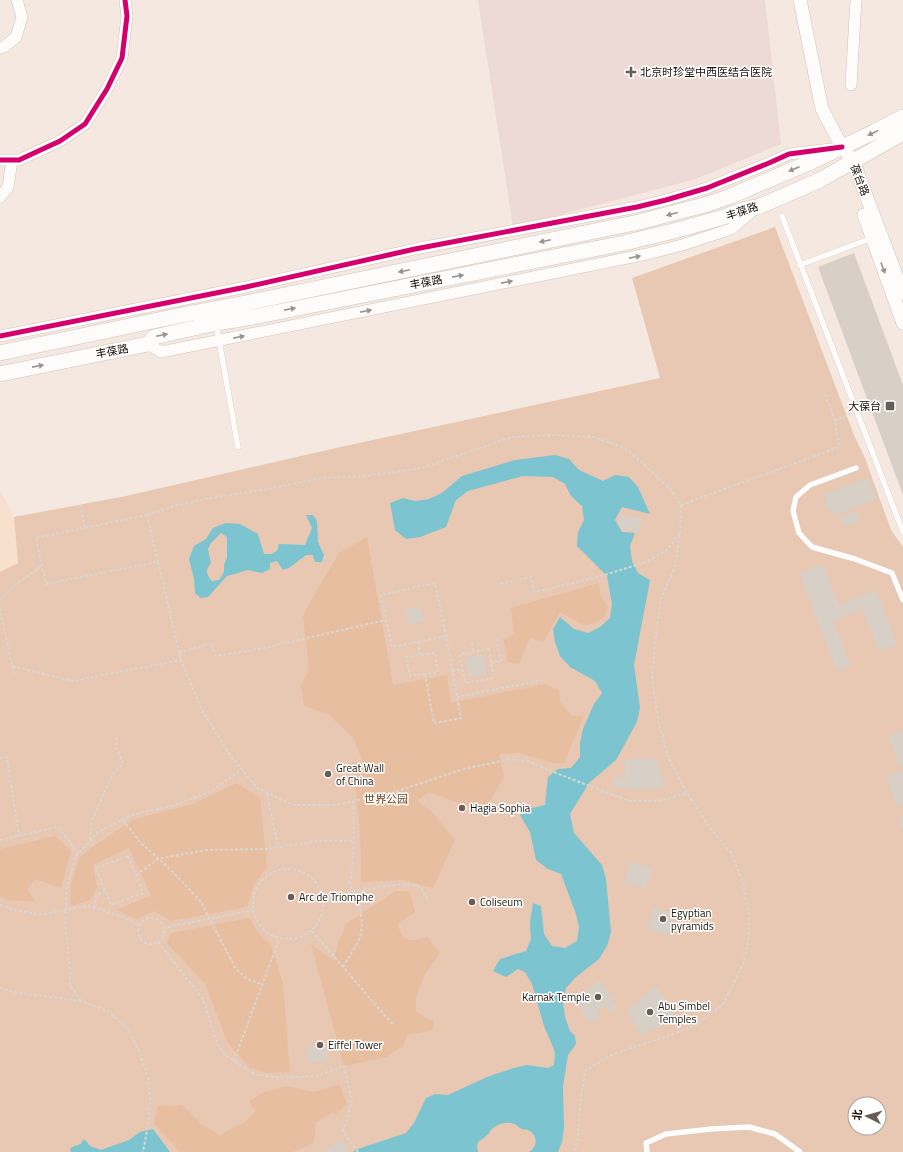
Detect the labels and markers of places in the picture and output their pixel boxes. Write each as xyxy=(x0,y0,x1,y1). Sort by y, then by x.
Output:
place label: 北京时珍堂中西医结合医院 xyxy=(640,64,772,80)
marker: 北京时珍堂中西医结合医院 xyxy=(625,66,637,78)
place label: 大葆台 xyxy=(848,398,881,414)
marker: 大葆台 xyxy=(884,400,896,412)
place label: Great Wall of China xyxy=(336,760,384,789)
marker: Great Wall of China xyxy=(323,769,333,779)
place label: Hagia Sophia xyxy=(470,800,531,816)
marker: Hagia Sophia xyxy=(457,803,467,813)
place label: Arc de Triomphe xyxy=(299,889,374,905)
marker: Arc de Triomphe xyxy=(286,892,296,902)
place label: Coliseum xyxy=(480,894,522,910)
marker: Coliseum xyxy=(467,897,477,907)
place label: Egyptian pyramids xyxy=(671,905,714,934)
marker: Egyptian pyramids xyxy=(658,914,668,924)
place label: Karnak Temple xyxy=(522,989,590,1005)
marker: Karnak Temple xyxy=(593,992,603,1002)
place label: Abu Simbel Temples xyxy=(658,998,710,1027)
marker: Abu Simbel Temples xyxy=(645,1007,655,1017)
place label: Eiffel Tower xyxy=(328,1037,383,1053)
marker: Eiffel Tower xyxy=(315,1040,325,1050)

